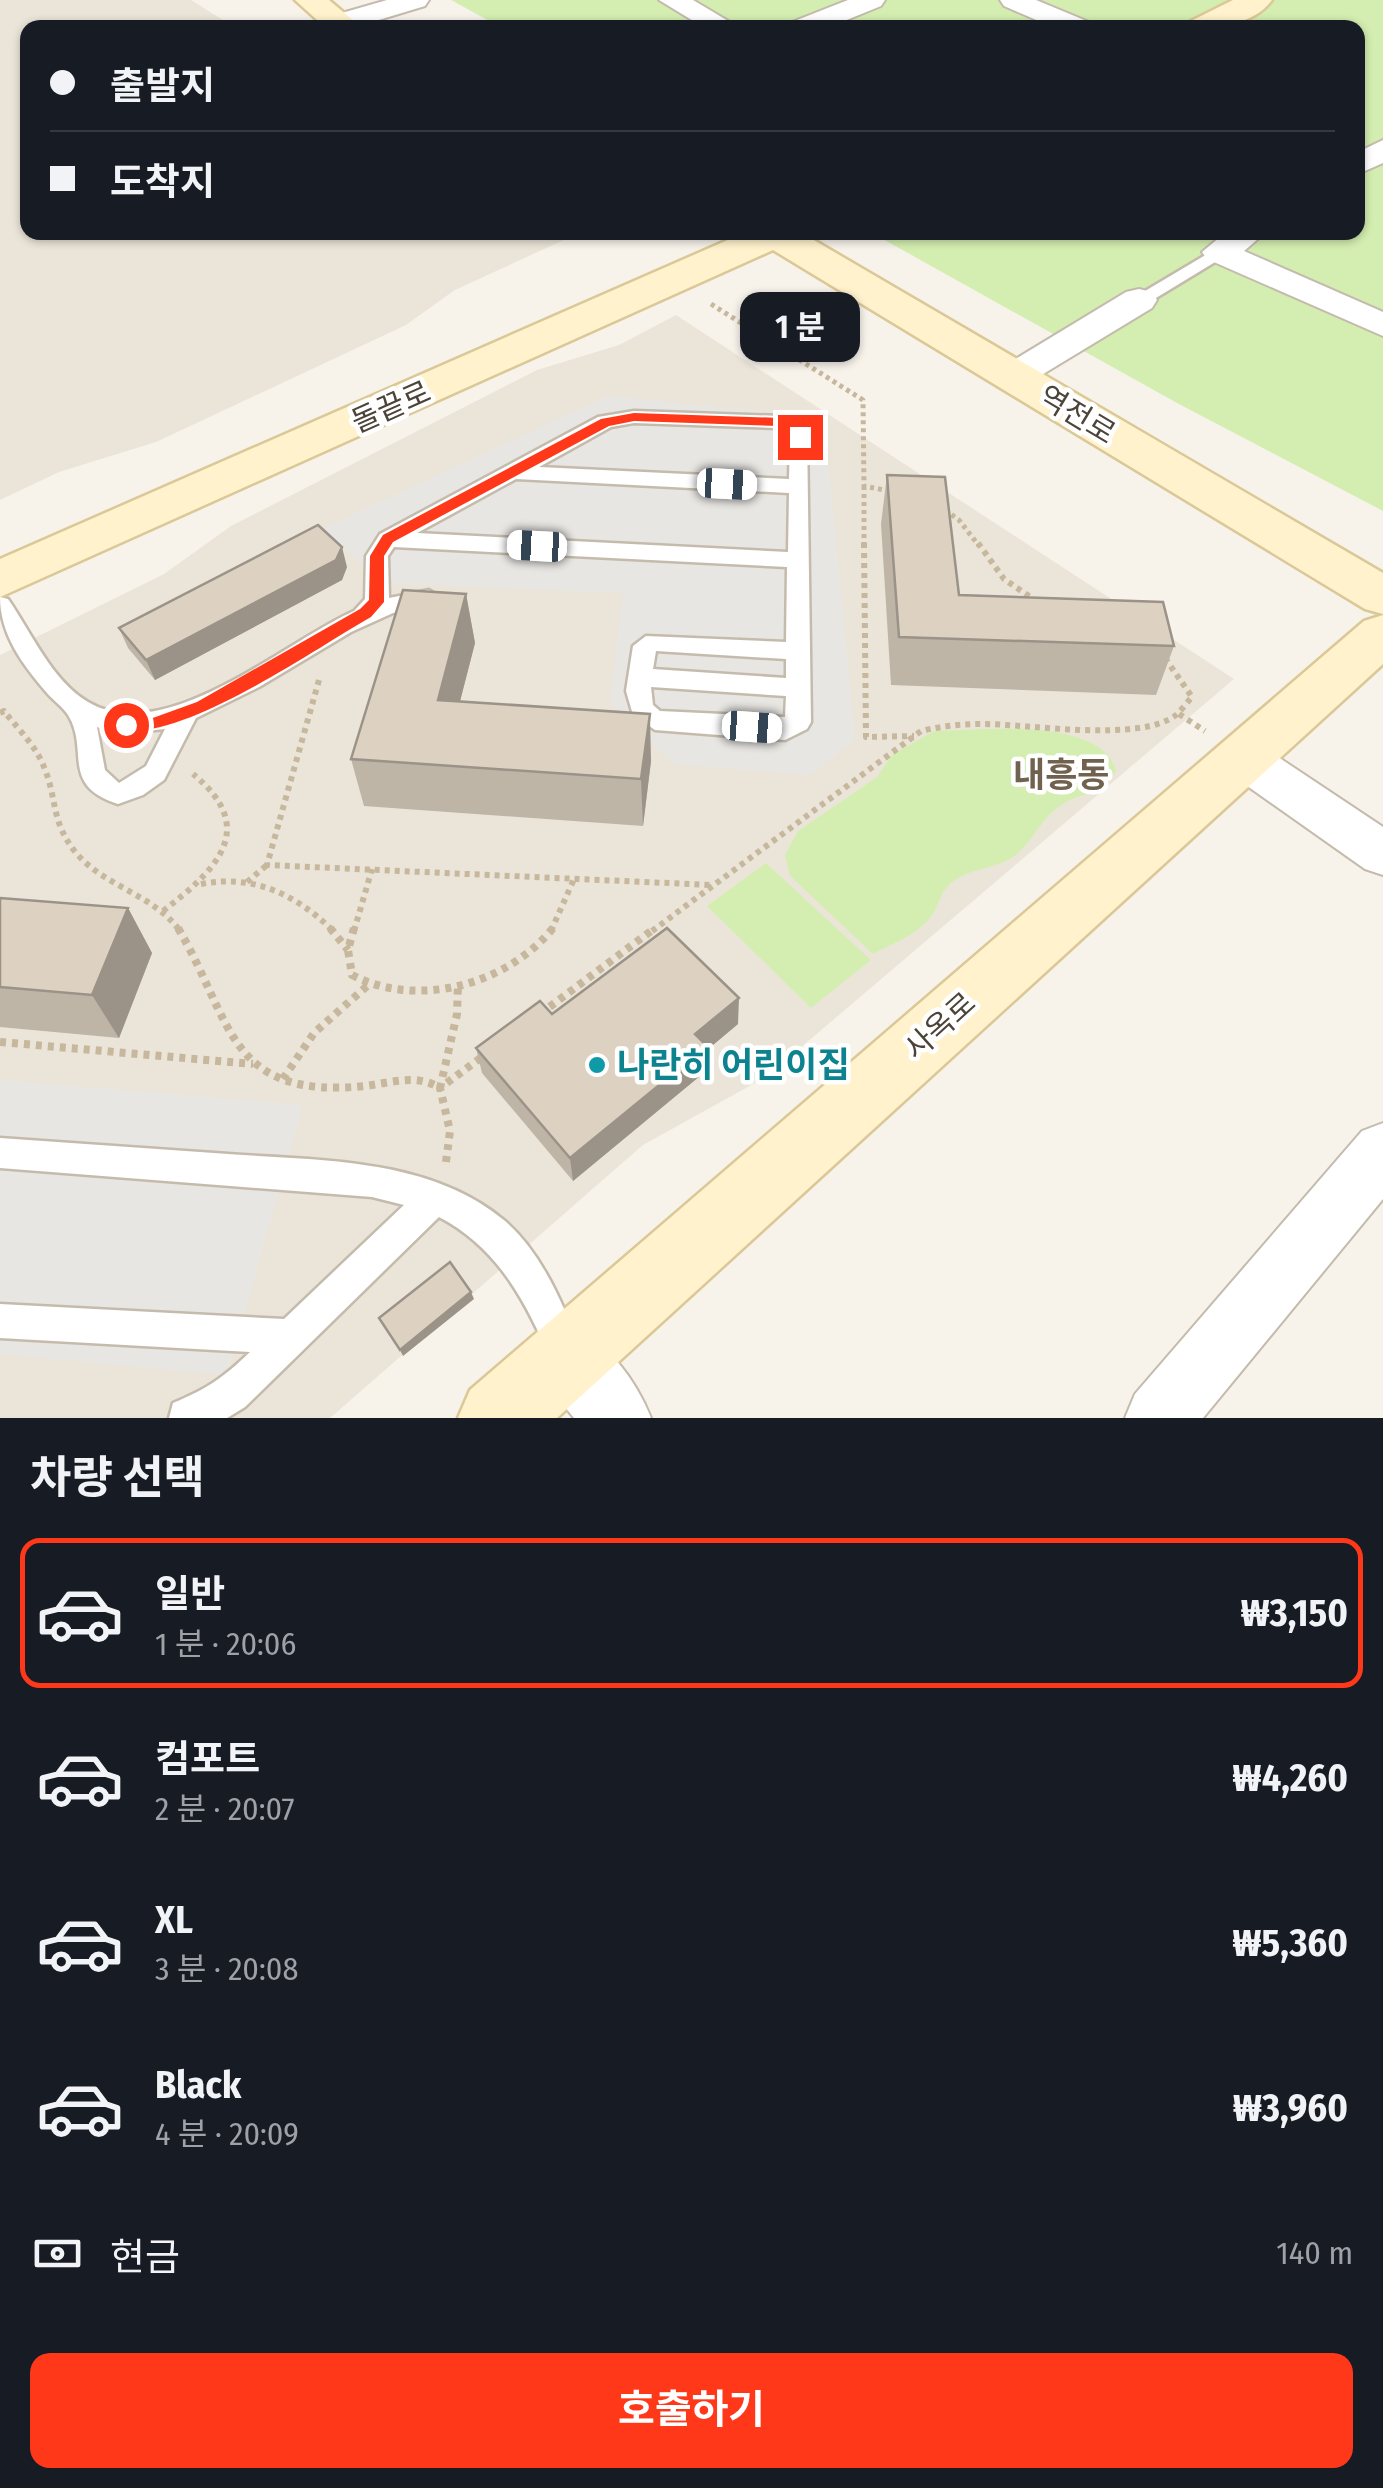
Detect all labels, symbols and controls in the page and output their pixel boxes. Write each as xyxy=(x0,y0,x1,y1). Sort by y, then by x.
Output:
text: 출발지 xyxy=(110,63,215,109)
text: 도착지 xyxy=(110,159,215,205)
callout: 1 분 xyxy=(740,292,860,362)
text: 1 분 xyxy=(775,308,825,346)
street label: 돌끝로 xyxy=(346,374,436,440)
street label: 역전로 xyxy=(1032,378,1122,452)
route end xyxy=(778,415,823,460)
car xyxy=(696,467,758,501)
car xyxy=(506,529,568,563)
route start xyxy=(104,703,149,748)
car xyxy=(721,710,783,744)
district label: 내흥동 xyxy=(1013,754,1109,796)
street label: 사옥로 xyxy=(897,985,983,1067)
place label: 나란히 어린이집 xyxy=(617,1044,850,1086)
marker: 나란히 어린이집 xyxy=(586,1054,608,1076)
text: 차량 선택 xyxy=(30,1451,205,1505)
icon: car xyxy=(35,1568,125,1658)
text: 일반 xyxy=(155,1571,225,1617)
text: ₩3,150 xyxy=(1240,1590,1348,1636)
text: 1 분 · 20:06 xyxy=(155,1625,296,1663)
icon: car xyxy=(35,1733,125,1823)
text: 컴포트 xyxy=(155,1736,260,1782)
text: ₩4,260 xyxy=(1232,1755,1348,1801)
text: 2 분 · 20:07 xyxy=(155,1790,295,1828)
text: XL xyxy=(155,1897,193,1943)
icon: car xyxy=(35,1898,125,1988)
text: ₩5,360 xyxy=(1232,1920,1348,1966)
text: 3 분 · 20:08 xyxy=(155,1950,298,1988)
text: Black xyxy=(155,2062,241,2108)
icon: car xyxy=(35,2063,125,2153)
text: ₩3,960 xyxy=(1233,2085,1348,2131)
text: 4 분 · 20:09 xyxy=(155,2115,299,2153)
icon: cash xyxy=(30,2226,85,2281)
text: 현금 xyxy=(110,2234,180,2280)
text: 140 m xyxy=(1276,2234,1353,2272)
button: 호출하기 xyxy=(30,2353,1353,2468)

